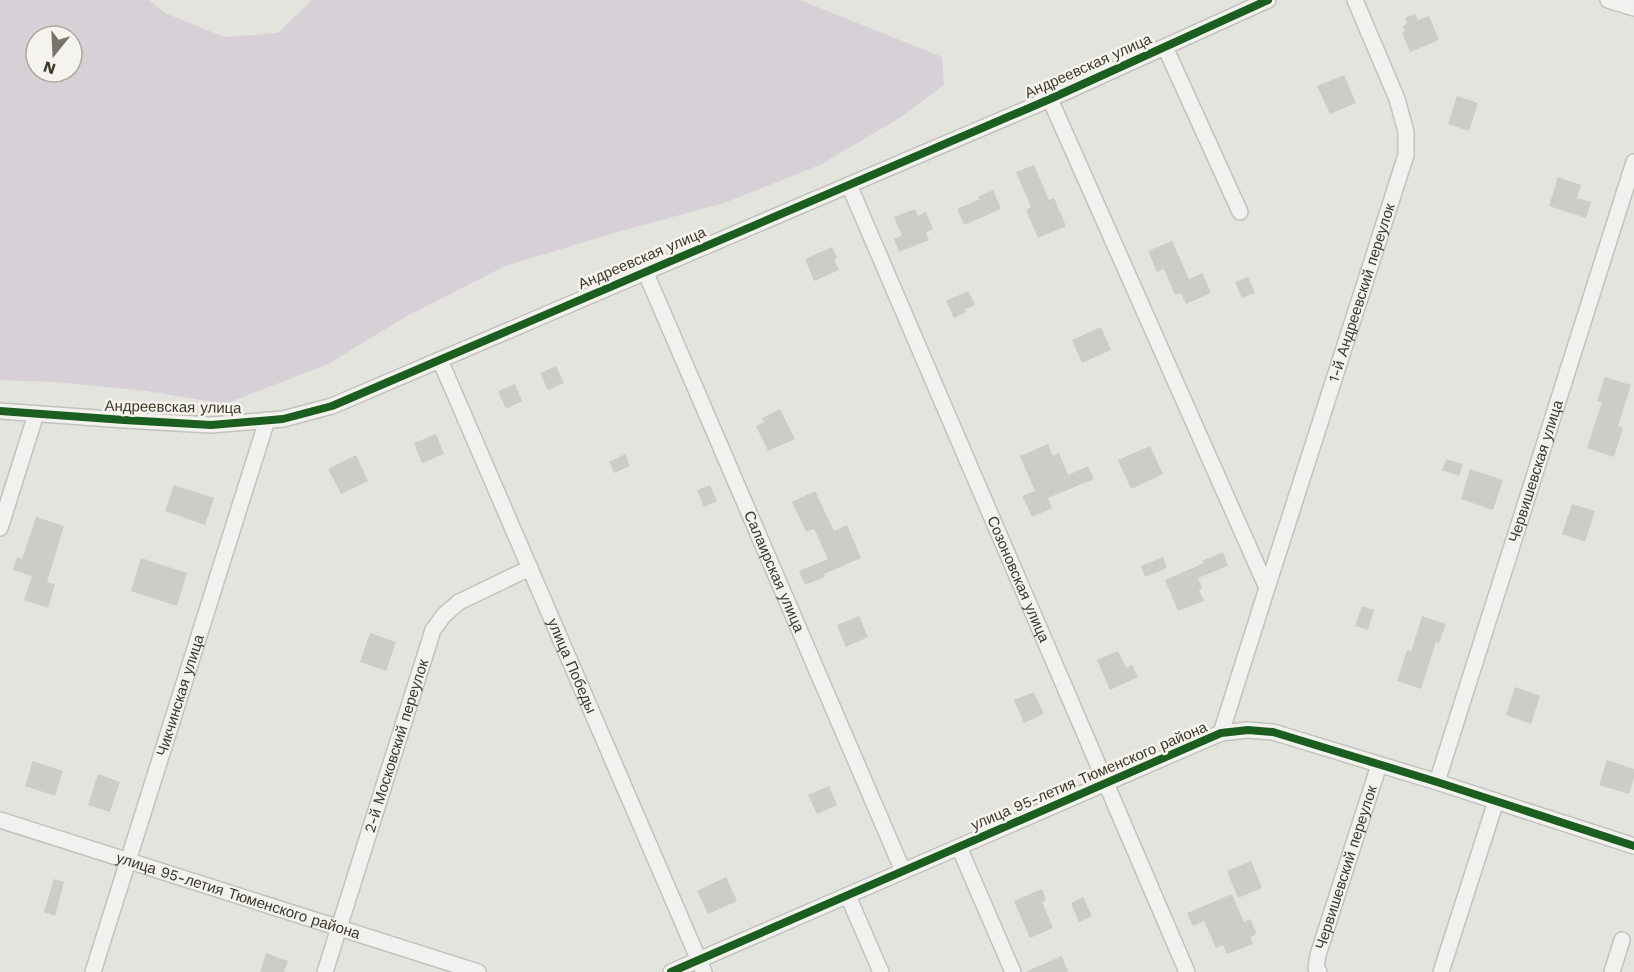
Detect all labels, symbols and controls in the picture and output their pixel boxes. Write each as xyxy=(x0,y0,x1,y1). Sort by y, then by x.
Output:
north arrow xyxy=(24,24,84,84)
street label: Андреевская улица xyxy=(1022,30,1155,102)
text: N xyxy=(41,57,58,79)
street label: 1-й Андреевский переулок xyxy=(1325,201,1399,385)
street label: Андреевская улица xyxy=(575,223,709,293)
street label: Андреевская улица xyxy=(104,397,242,417)
street label: Червишевская улица xyxy=(1505,397,1567,545)
street label: Салаирская улица xyxy=(740,508,808,635)
street label: Созоновская улица xyxy=(983,513,1054,646)
street label: улица Победы xyxy=(544,616,600,716)
street label: Чикчинская улица xyxy=(153,632,208,759)
street label: 2-й Московский переулок xyxy=(361,657,432,835)
street label: улица 95-летия Тюменского района xyxy=(968,718,1210,834)
street label: Червишевский переулок xyxy=(1311,783,1381,952)
street label: улица 95-летия Тюменского района xyxy=(114,849,363,943)

